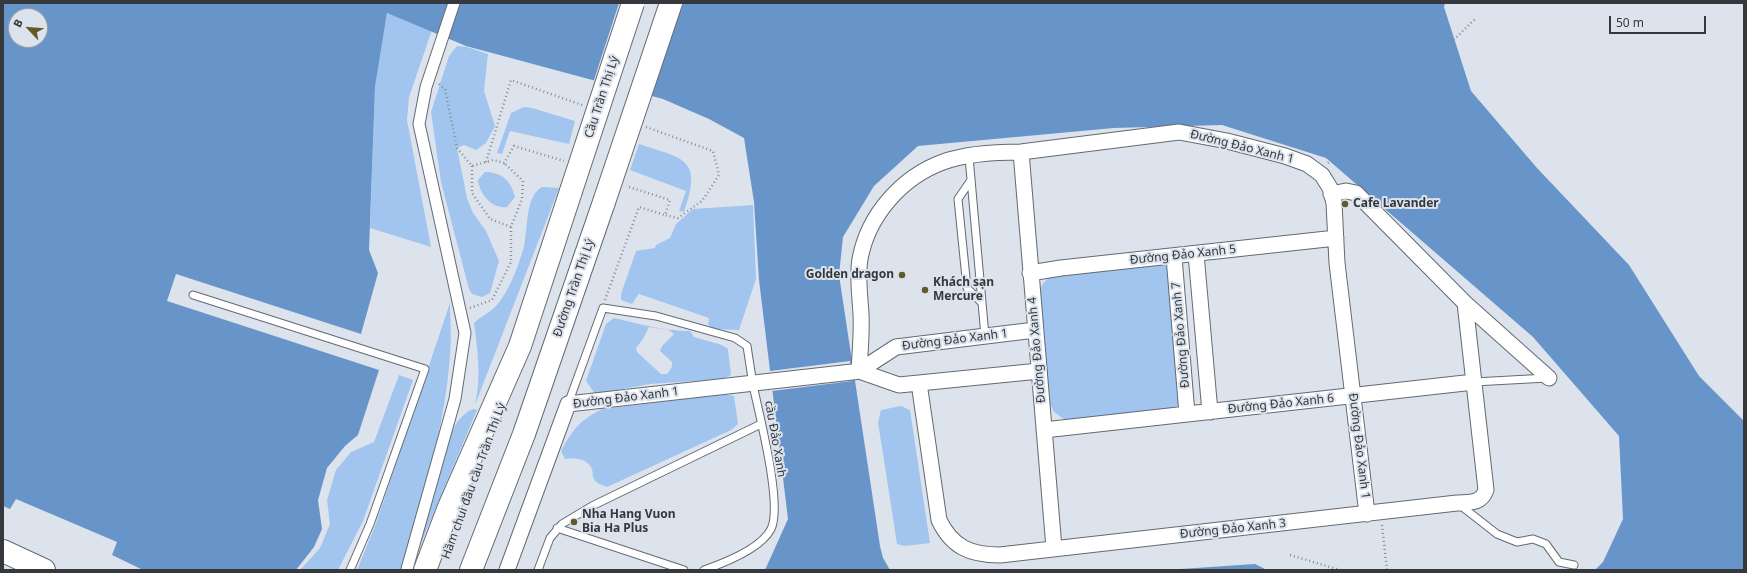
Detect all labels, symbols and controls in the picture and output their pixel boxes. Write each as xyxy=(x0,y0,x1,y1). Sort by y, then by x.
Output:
north arrow xyxy=(8,8,48,48)
scale bar xyxy=(1611,8,1708,34)
text: 50 m xyxy=(1616,14,1644,31)
text: B xyxy=(9,16,26,30)
street label: Cầu Trần Thị Lý xyxy=(582,54,622,140)
street label: Đường Đảo Xanh 1 xyxy=(1189,127,1295,167)
place label: Cafe Lavander xyxy=(1353,197,1439,211)
marker: Cafe Lavander xyxy=(1340,199,1350,209)
street label: Đường Trần Thị Lý xyxy=(550,237,598,339)
street label: Đường Đảo Xanh 5 xyxy=(1129,242,1237,268)
place label: Golden dragon xyxy=(806,268,894,282)
marker: Golden dragon xyxy=(897,270,907,280)
place label: Khách sạn Mercure xyxy=(933,276,994,304)
street label: Đường Đảo Xanh 7 xyxy=(1169,281,1193,389)
marker: Khách sạn Mercure xyxy=(920,285,930,295)
street label: Đường Đảo Xanh 4 xyxy=(1025,296,1049,404)
street label: Đường Đảo Xanh 1 xyxy=(901,326,1009,354)
street label: Đường Đảo Xanh 1 xyxy=(572,384,680,412)
street label: Đường Đảo Xanh 6 xyxy=(1227,391,1335,417)
street label: Đường Đảo Xanh 1 xyxy=(1345,392,1373,500)
street label: cầu Đảo Xanh xyxy=(761,400,789,478)
street label: Hầm chui đầu cầu Trần Thị Lý xyxy=(439,401,509,561)
place label: Nha Hang Vuon Bia Ha Plus xyxy=(582,508,676,536)
street label: Đường Đảo Xanh 3 xyxy=(1179,516,1287,542)
marker: Nha Hang Vuon Bia Ha Plus xyxy=(569,517,579,527)

